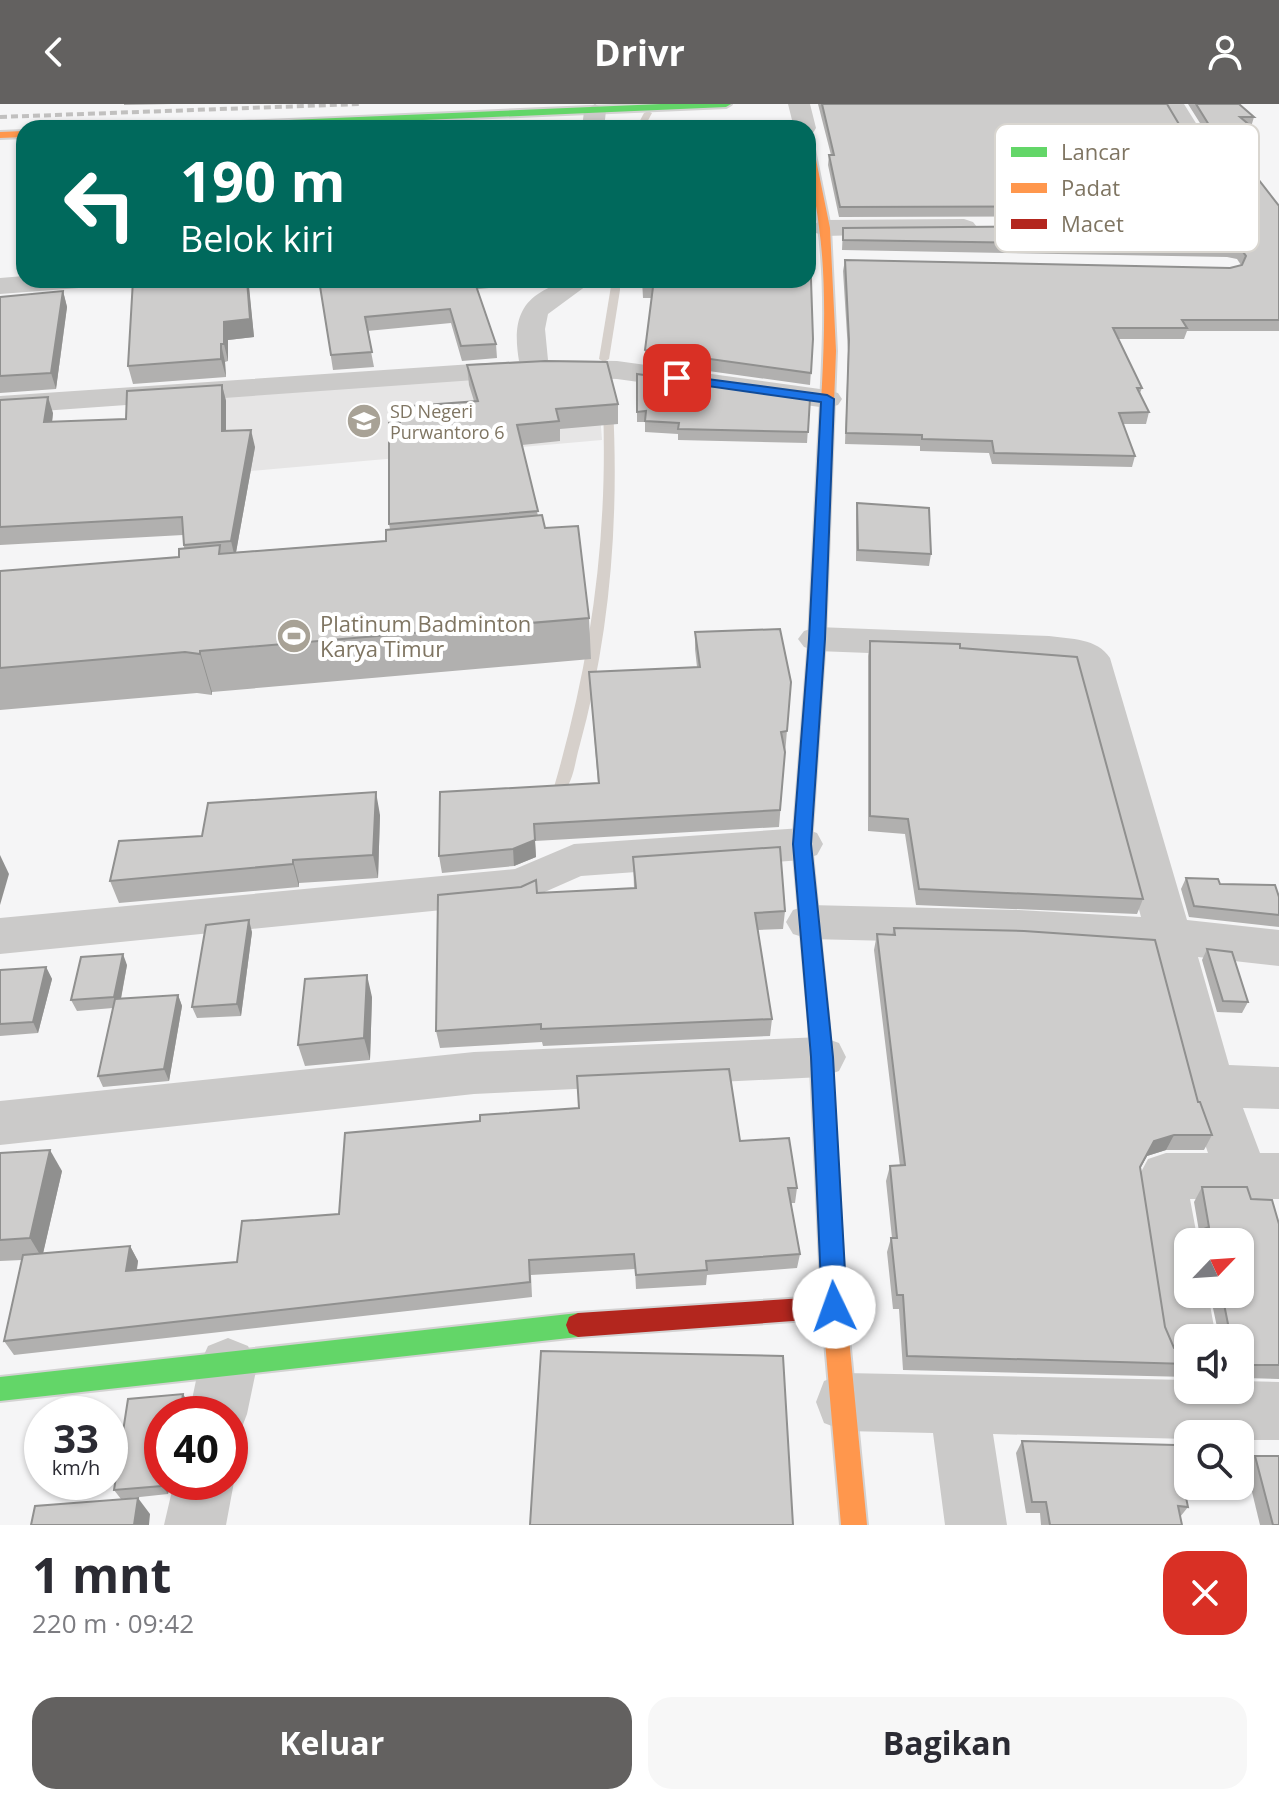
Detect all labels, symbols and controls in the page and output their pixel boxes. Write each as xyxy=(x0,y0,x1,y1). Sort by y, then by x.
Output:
text: Drivr xyxy=(594,28,685,77)
icon: back xyxy=(32,30,76,74)
icon: person xyxy=(1203,30,1247,74)
legend xyxy=(995,124,1259,252)
text: Lancar xyxy=(1061,136,1130,166)
text: 190 m xyxy=(180,142,346,218)
icon: left xyxy=(48,152,152,256)
text: Padat xyxy=(1061,172,1120,202)
text: Macet xyxy=(1061,208,1124,238)
text: Belok kiri xyxy=(180,214,334,263)
pin xyxy=(643,344,711,412)
icon: arrive xyxy=(655,356,699,400)
place label: SD Negeri Purwantoro 6 xyxy=(390,399,505,444)
school or university icon: SD Negeri Purwantoro 6 xyxy=(345,402,383,440)
place label: Platinum Badminton Karya Timur xyxy=(320,608,531,663)
sports icon: Platinum Badminton Karya Timur xyxy=(275,617,313,655)
north arrow xyxy=(1174,1228,1254,1308)
map controls xyxy=(1174,1228,1254,1500)
position arrow xyxy=(792,1265,876,1349)
button: sound xyxy=(1174,1324,1254,1404)
speed limit sign: 40 xyxy=(144,1396,248,1500)
text: 33 xyxy=(53,1410,99,1465)
button: search xyxy=(1174,1420,1254,1500)
text: km/h xyxy=(52,1454,100,1481)
text: 1 mnt xyxy=(32,1542,171,1607)
button: close xyxy=(1163,1551,1247,1635)
text: 220 m · 09:42 xyxy=(32,1605,194,1641)
button: Keluar xyxy=(32,1697,632,1789)
button: Bagikan xyxy=(648,1697,1247,1789)

